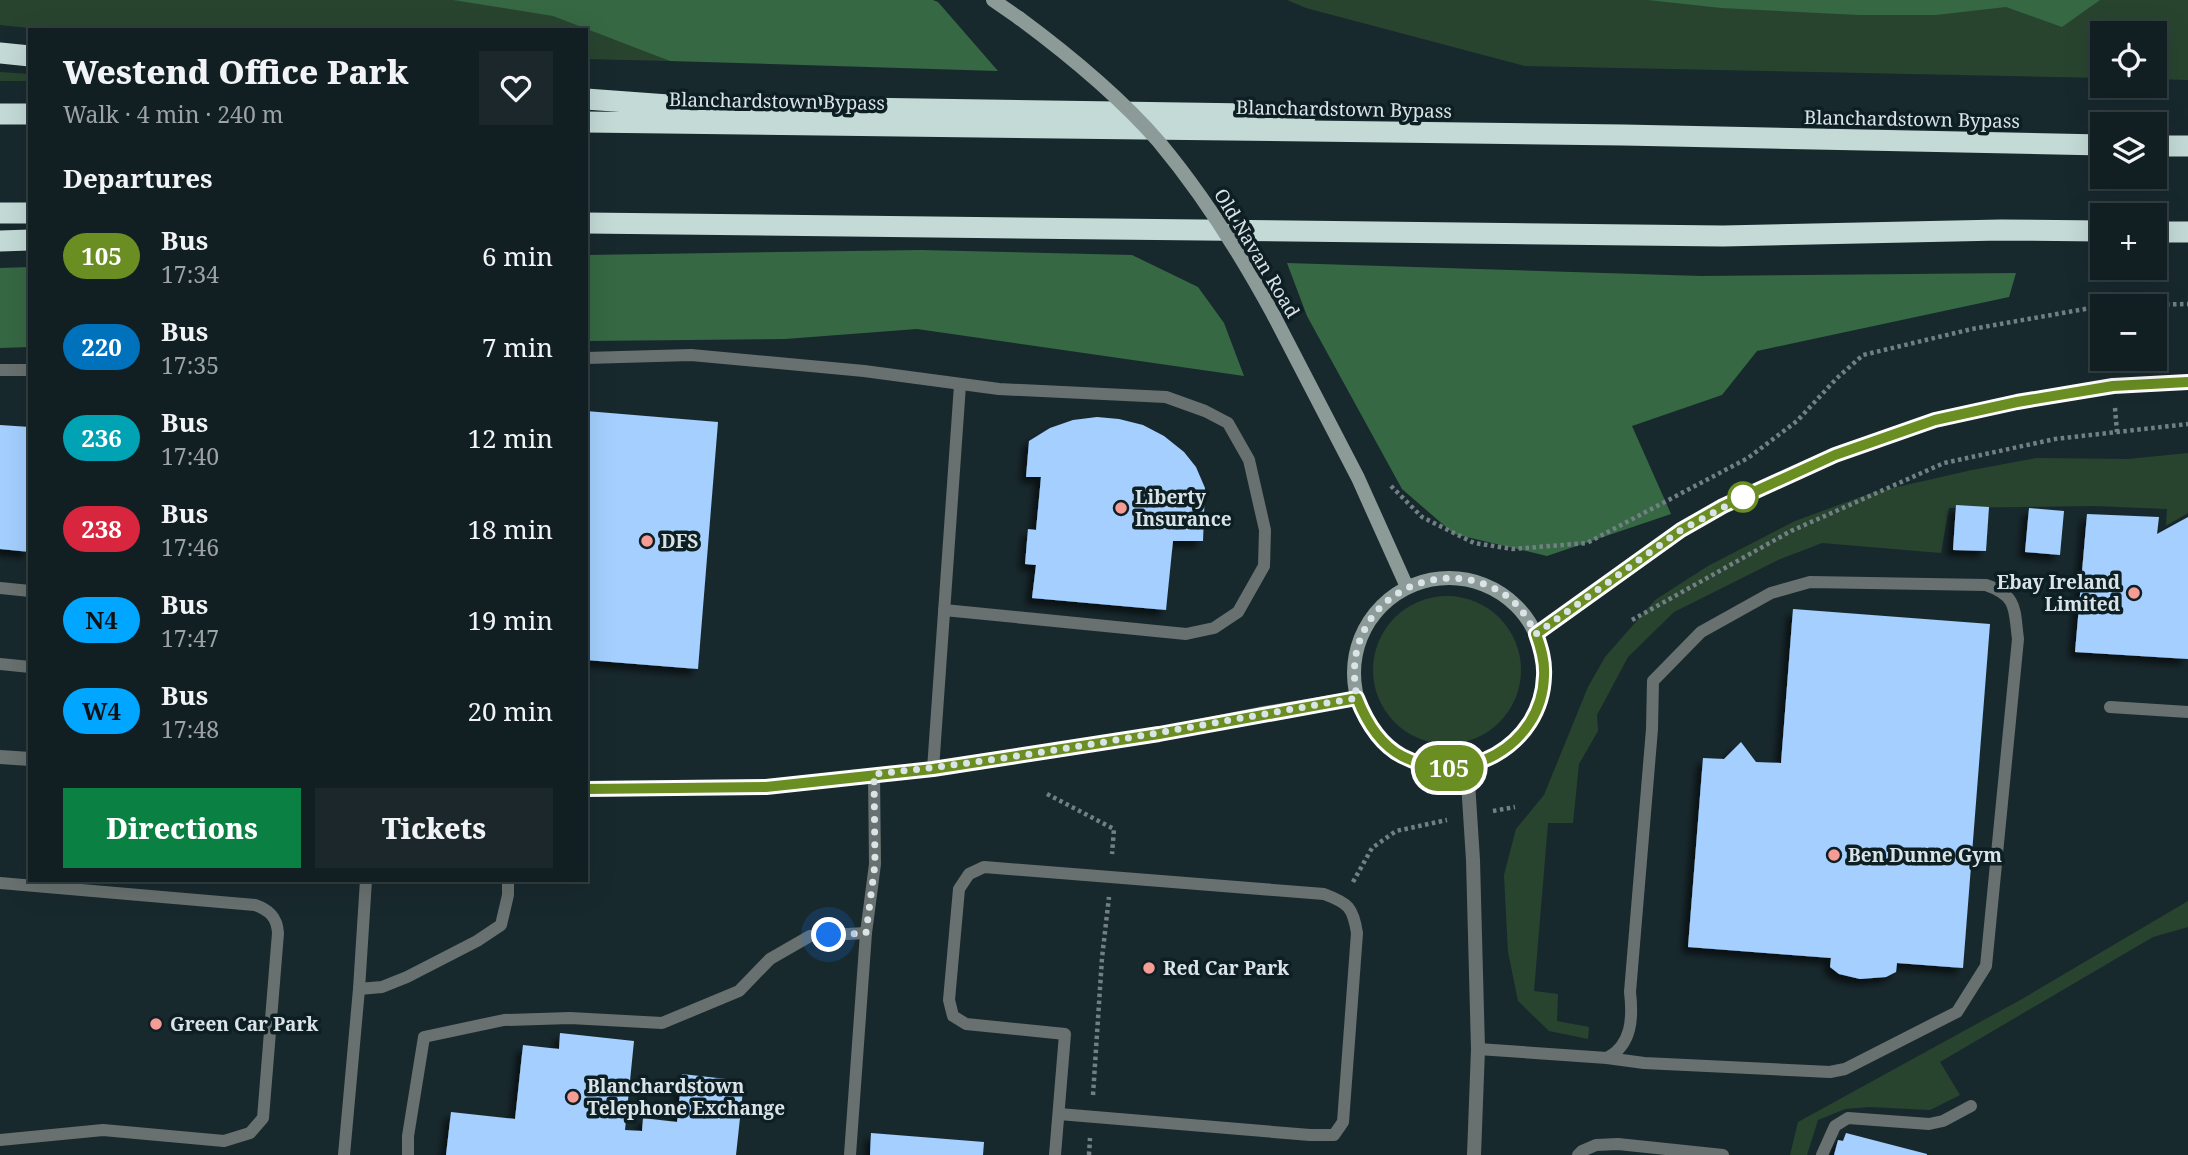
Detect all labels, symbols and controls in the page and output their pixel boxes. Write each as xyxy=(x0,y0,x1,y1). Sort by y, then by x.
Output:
map controls xyxy=(2090,21,2167,371)
button: locate xyxy=(2090,21,2167,98)
text: Westend Office Park xyxy=(63,49,408,94)
button: heart xyxy=(479,51,553,125)
street label: Blanchardstown Bypass xyxy=(669,86,885,116)
street label: Blanchardstown Bypass xyxy=(1236,94,1452,124)
text: Walk · 4 min · 240 m xyxy=(63,98,283,130)
street label: Blanchardstown Bypass xyxy=(1804,104,2020,134)
button: layers xyxy=(2090,112,2167,189)
text: Departures xyxy=(63,160,213,196)
street label: Old Navan Road xyxy=(1208,184,1306,323)
button: + xyxy=(2090,203,2167,280)
text: Bus xyxy=(161,222,208,258)
text: 6 min xyxy=(482,238,553,274)
text: 105 xyxy=(81,239,122,272)
text: 17:34 xyxy=(161,258,219,290)
button: − xyxy=(2090,294,2167,371)
text: Bus xyxy=(161,313,208,349)
text: 7 min xyxy=(482,329,553,365)
text: 220 xyxy=(81,330,122,363)
text: 17:35 xyxy=(161,349,219,381)
text: Bus xyxy=(161,404,208,440)
text: 12 min xyxy=(468,420,553,456)
text: 236 xyxy=(81,421,122,454)
text: 17:40 xyxy=(161,440,219,472)
unlabelled marker xyxy=(1728,482,1758,512)
place label: Liberty Insurance xyxy=(1135,484,1232,532)
text: Bus xyxy=(161,495,208,531)
marker: Liberty Insurance xyxy=(1113,500,1129,516)
text: 18 min xyxy=(468,511,553,547)
text: 238 xyxy=(81,512,122,545)
place label: DFS xyxy=(661,528,698,554)
text: 17:46 xyxy=(161,531,219,563)
marker: DFS xyxy=(639,533,655,549)
place label: Ebay Ireland Limited xyxy=(1997,569,2121,617)
marker: Ebay Ireland Limited xyxy=(2126,585,2142,601)
text: Bus xyxy=(161,586,208,622)
text: 19 min xyxy=(468,602,553,638)
text: N4 xyxy=(85,603,118,636)
text: 17:47 xyxy=(161,622,219,654)
text: Bus xyxy=(161,677,208,713)
text: 20 min xyxy=(468,693,553,729)
text: W4 xyxy=(82,694,121,727)
text: 17:48 xyxy=(161,713,219,745)
line badge: 105 xyxy=(1409,745,1489,791)
text: 105 xyxy=(1429,751,1469,784)
button: Directions xyxy=(63,788,301,868)
button: Tickets xyxy=(315,788,553,868)
place label: Ben Dunne Gym xyxy=(1848,842,2002,868)
marker: Ben Dunne Gym xyxy=(1826,847,1842,863)
your location xyxy=(811,917,846,952)
place label: Red Car Park xyxy=(1163,955,1290,981)
marker: Red Car Park xyxy=(1141,960,1157,976)
place label: Green Car Park xyxy=(170,1011,319,1037)
marker: Green Car Park xyxy=(148,1016,164,1032)
place label: Blanchardstown Telephone Exchange xyxy=(587,1073,785,1121)
marker: Blanchardstown Telephone Exchange xyxy=(565,1089,581,1105)

